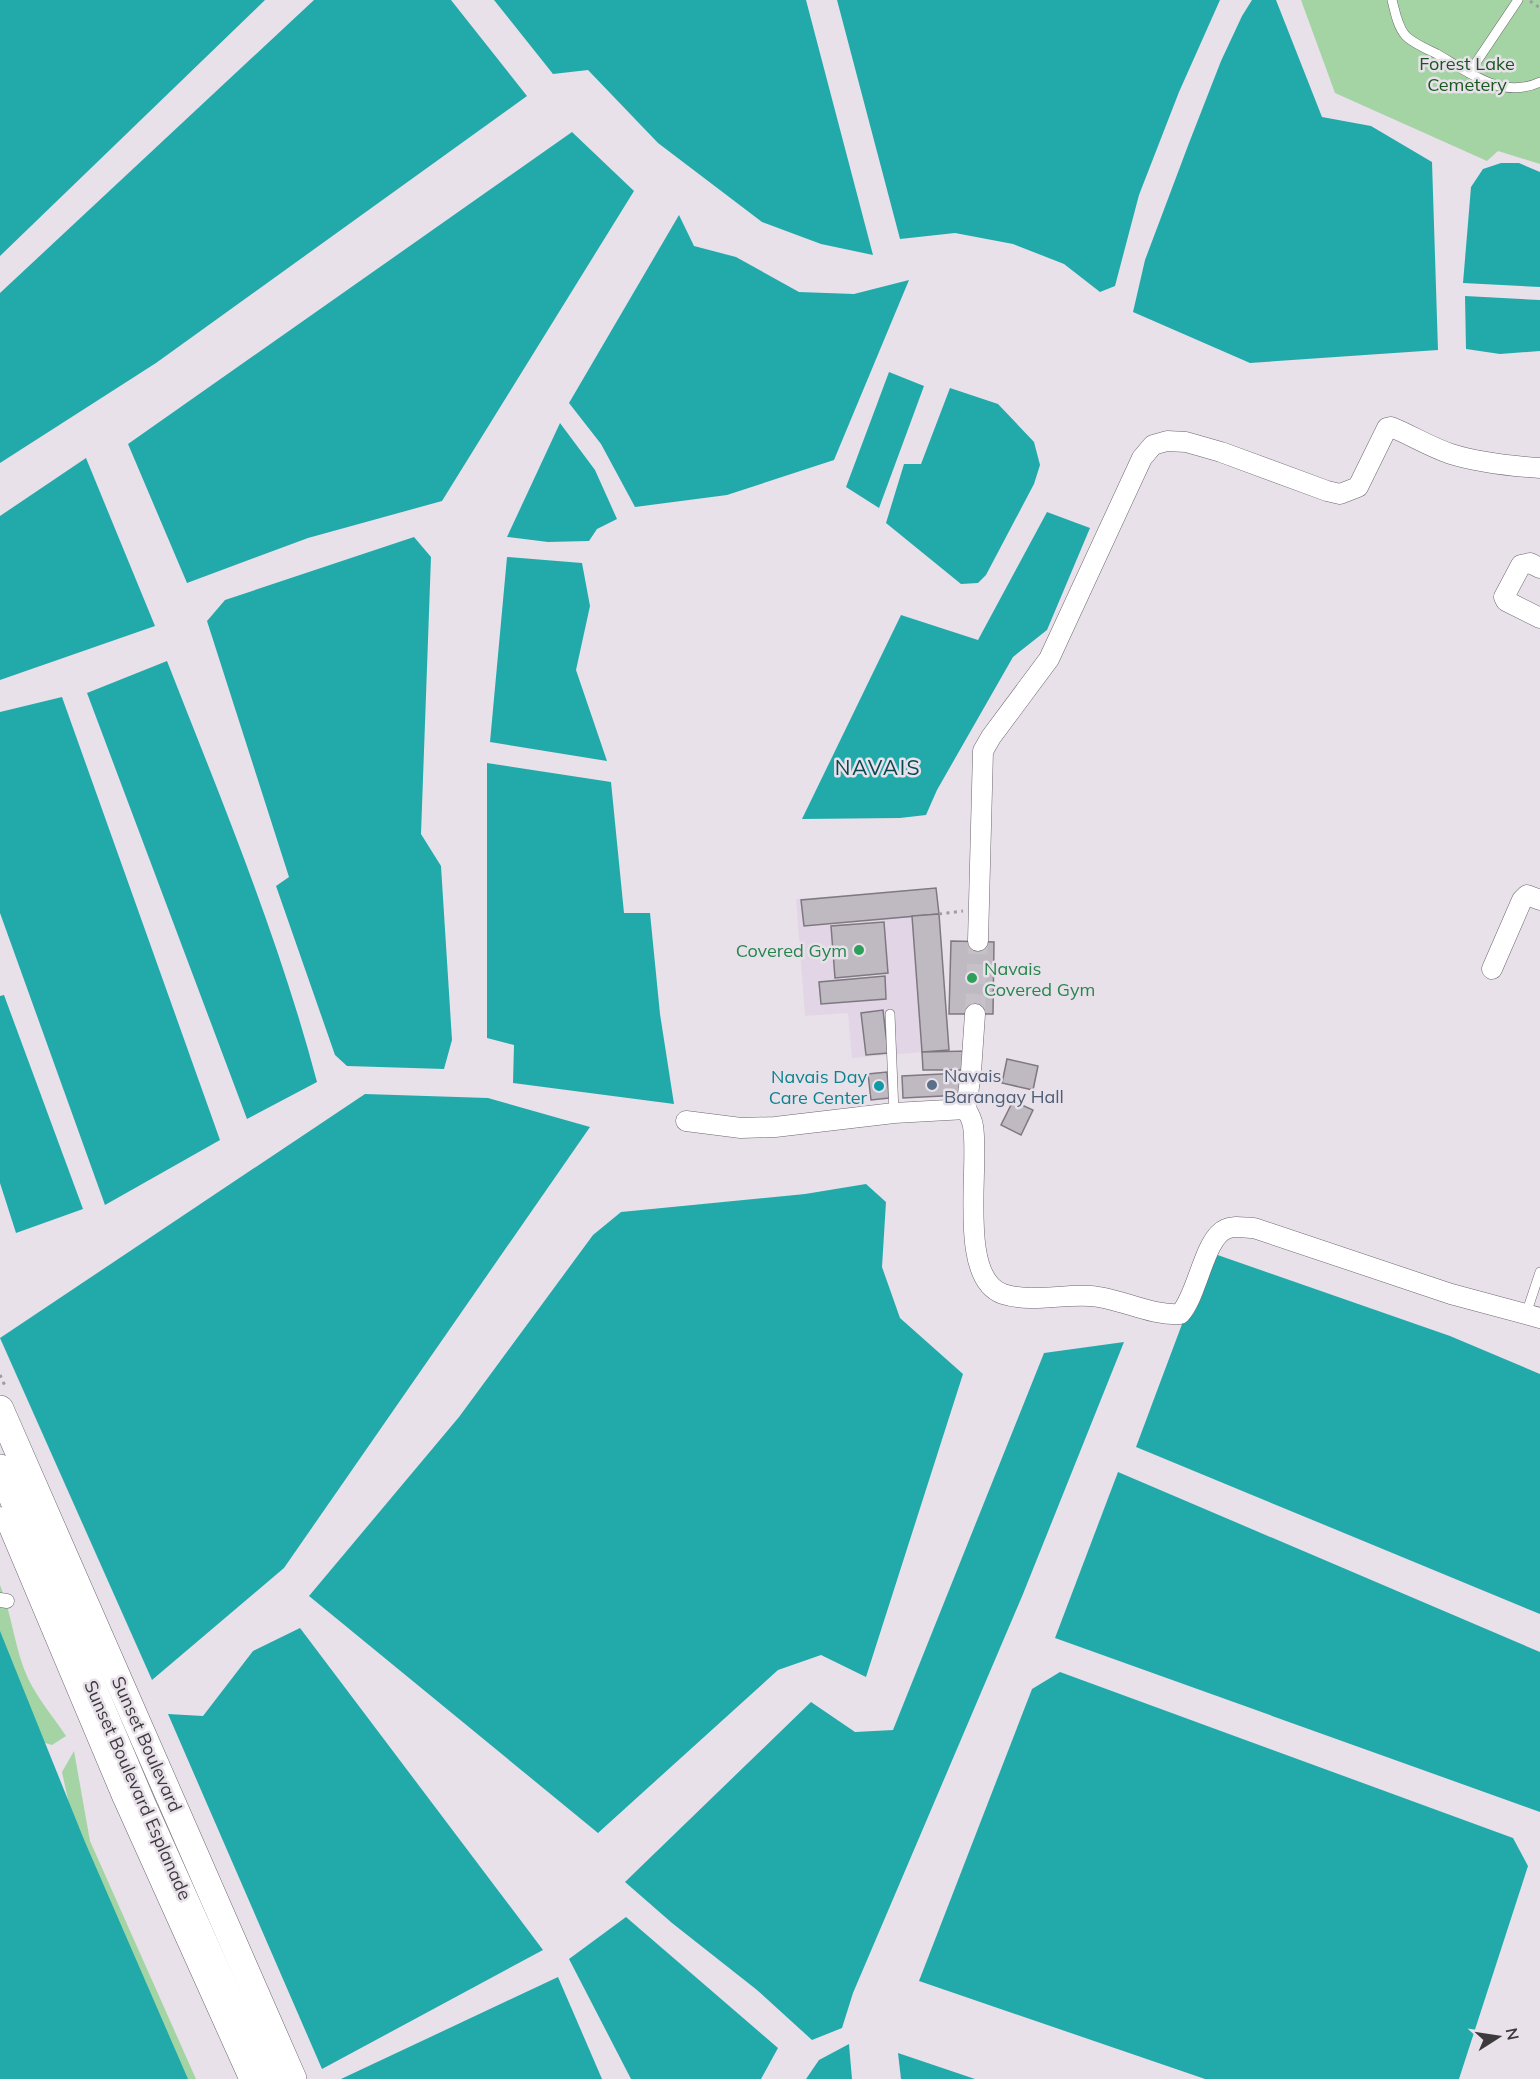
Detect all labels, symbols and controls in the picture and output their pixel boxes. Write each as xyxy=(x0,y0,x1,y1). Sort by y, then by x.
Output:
park label: Forest Lake Cemetery xyxy=(1419,52,1515,96)
district label: NAVAIS xyxy=(835,754,921,780)
place label: Covered Gym xyxy=(736,939,847,962)
marker: Covered Gym xyxy=(852,943,866,957)
place label: Navais Covered Gym xyxy=(984,957,1095,1001)
marker: Navais Covered Gym xyxy=(965,971,979,985)
place label: Navais Barangay Hall xyxy=(944,1064,1064,1108)
place label: Navais Day Care Center xyxy=(769,1065,867,1109)
marker: Navais Barangay Hall xyxy=(925,1078,939,1092)
marker: Navais Day Care Center xyxy=(872,1079,886,1093)
street label: Sunset Boulevard xyxy=(107,1673,187,1815)
street label: Sunset Boulevard Esplanade xyxy=(79,1677,197,1903)
north arrow xyxy=(1468,2007,1528,2067)
text: N xyxy=(1502,2026,1524,2042)

